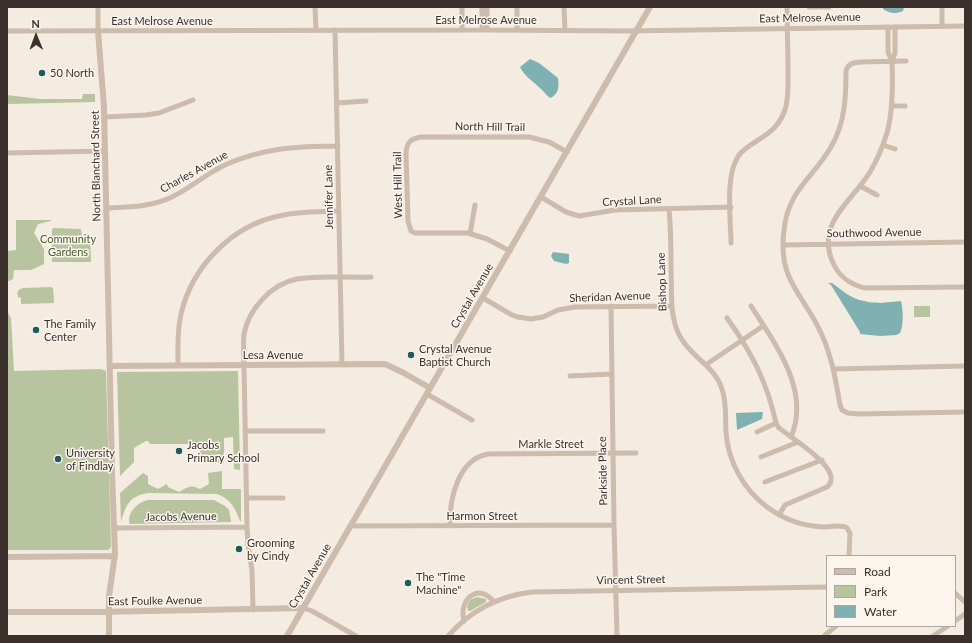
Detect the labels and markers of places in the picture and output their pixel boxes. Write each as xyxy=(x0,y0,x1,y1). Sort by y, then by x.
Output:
place label: 50 North xyxy=(50,66,94,80)
marker: 50 North xyxy=(37,68,47,78)
place label: The Family Center xyxy=(44,317,96,343)
marker: The Family Center xyxy=(31,325,41,335)
place label: Crystal Avenue Baptist Church xyxy=(419,342,492,368)
marker: Crystal Avenue Baptist Church xyxy=(406,350,416,360)
place label: Jacobs Primary School xyxy=(187,438,260,464)
place label: University of Findlay xyxy=(66,446,115,472)
marker: Jacobs Primary School xyxy=(174,446,184,456)
marker: University of Findlay xyxy=(53,454,63,464)
place label: Grooming by Cindy xyxy=(247,536,295,562)
marker: Grooming by Cindy xyxy=(234,544,244,554)
place label: The "Time Machine" xyxy=(416,570,465,596)
marker: The "Time Machine" xyxy=(403,578,413,588)

